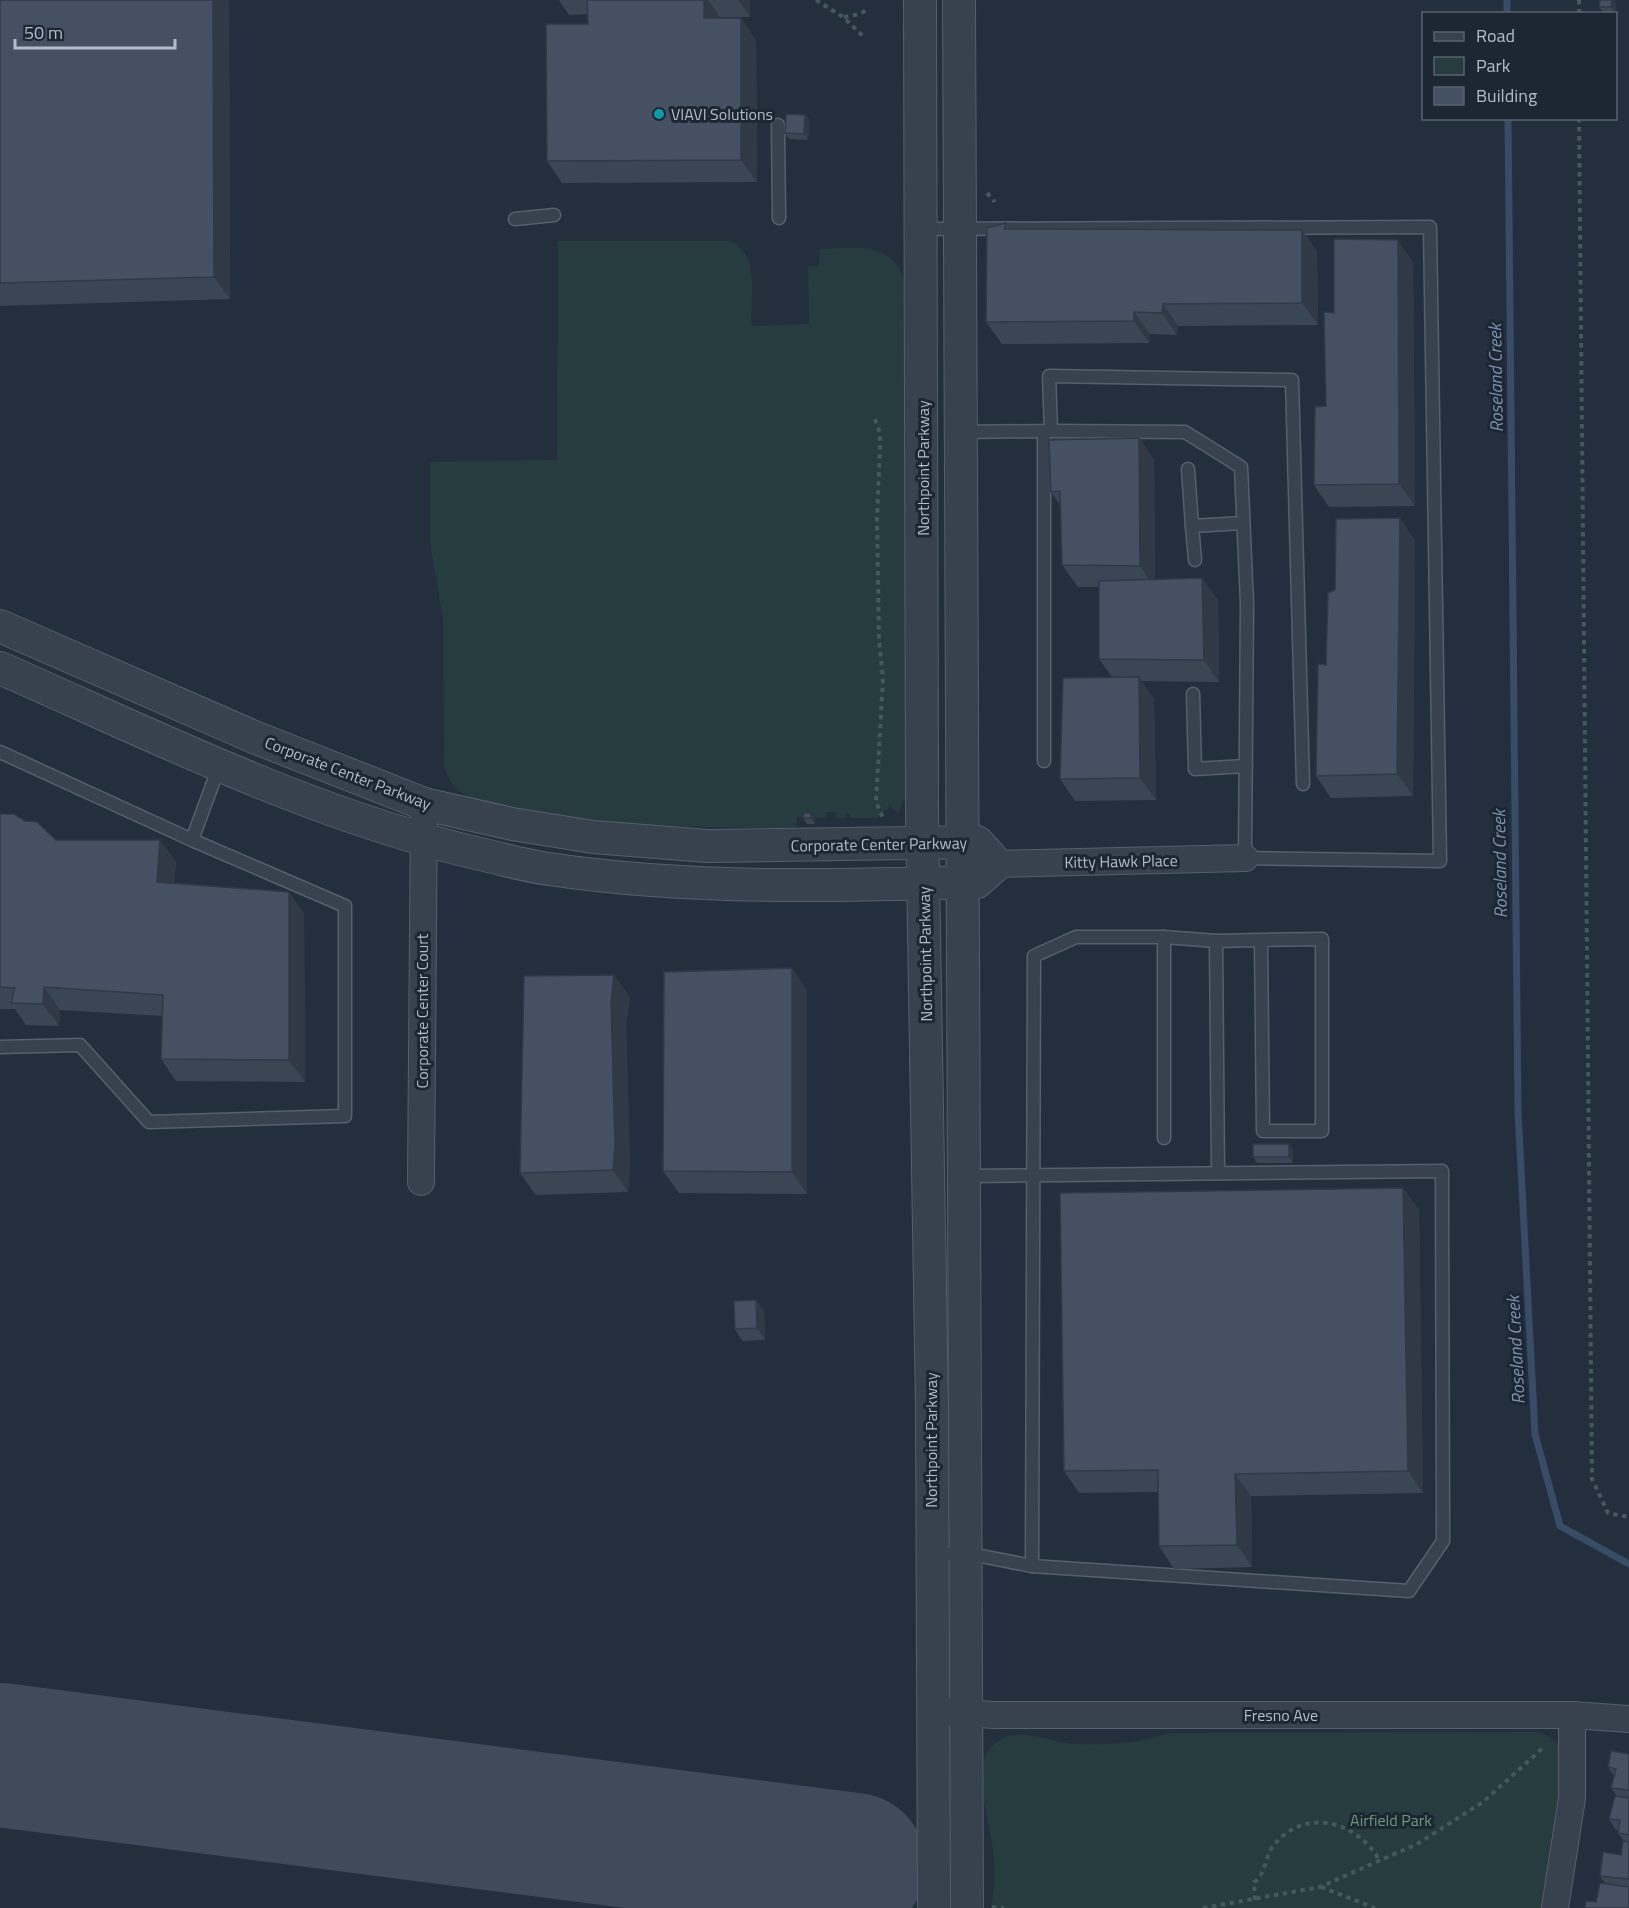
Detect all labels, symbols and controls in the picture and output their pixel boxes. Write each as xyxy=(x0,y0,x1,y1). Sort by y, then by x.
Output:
scale bar xyxy=(15,12,176,50)
legend xyxy=(1422,12,1617,120)
text: 50 m xyxy=(24,19,63,46)
text: Road xyxy=(1476,22,1515,49)
text: Park xyxy=(1476,52,1511,79)
text: Building xyxy=(1476,82,1537,109)
place label: VIAVI Solutions xyxy=(671,102,773,126)
marker: VIAVI Solutions xyxy=(652,107,666,121)
water label: Roseland Creek xyxy=(1481,321,1510,433)
street label: Northpoint Parkway xyxy=(911,400,935,536)
street label: Corporate Center Parkway xyxy=(261,730,435,816)
water label: Roseland Creek xyxy=(1485,807,1514,919)
street label: Corporate Center Parkway xyxy=(791,830,968,858)
street label: Kitty Hawk Place xyxy=(1064,848,1178,874)
street label: Northpoint Parkway xyxy=(912,886,938,1022)
street label: Corporate Center Court xyxy=(410,933,434,1088)
water label: Roseland Creek xyxy=(1499,1293,1532,1405)
street label: Northpoint Parkway xyxy=(919,1372,943,1508)
street label: Fresno Ave xyxy=(1244,1703,1318,1727)
park label: Airfield Park xyxy=(1350,1808,1432,1832)

